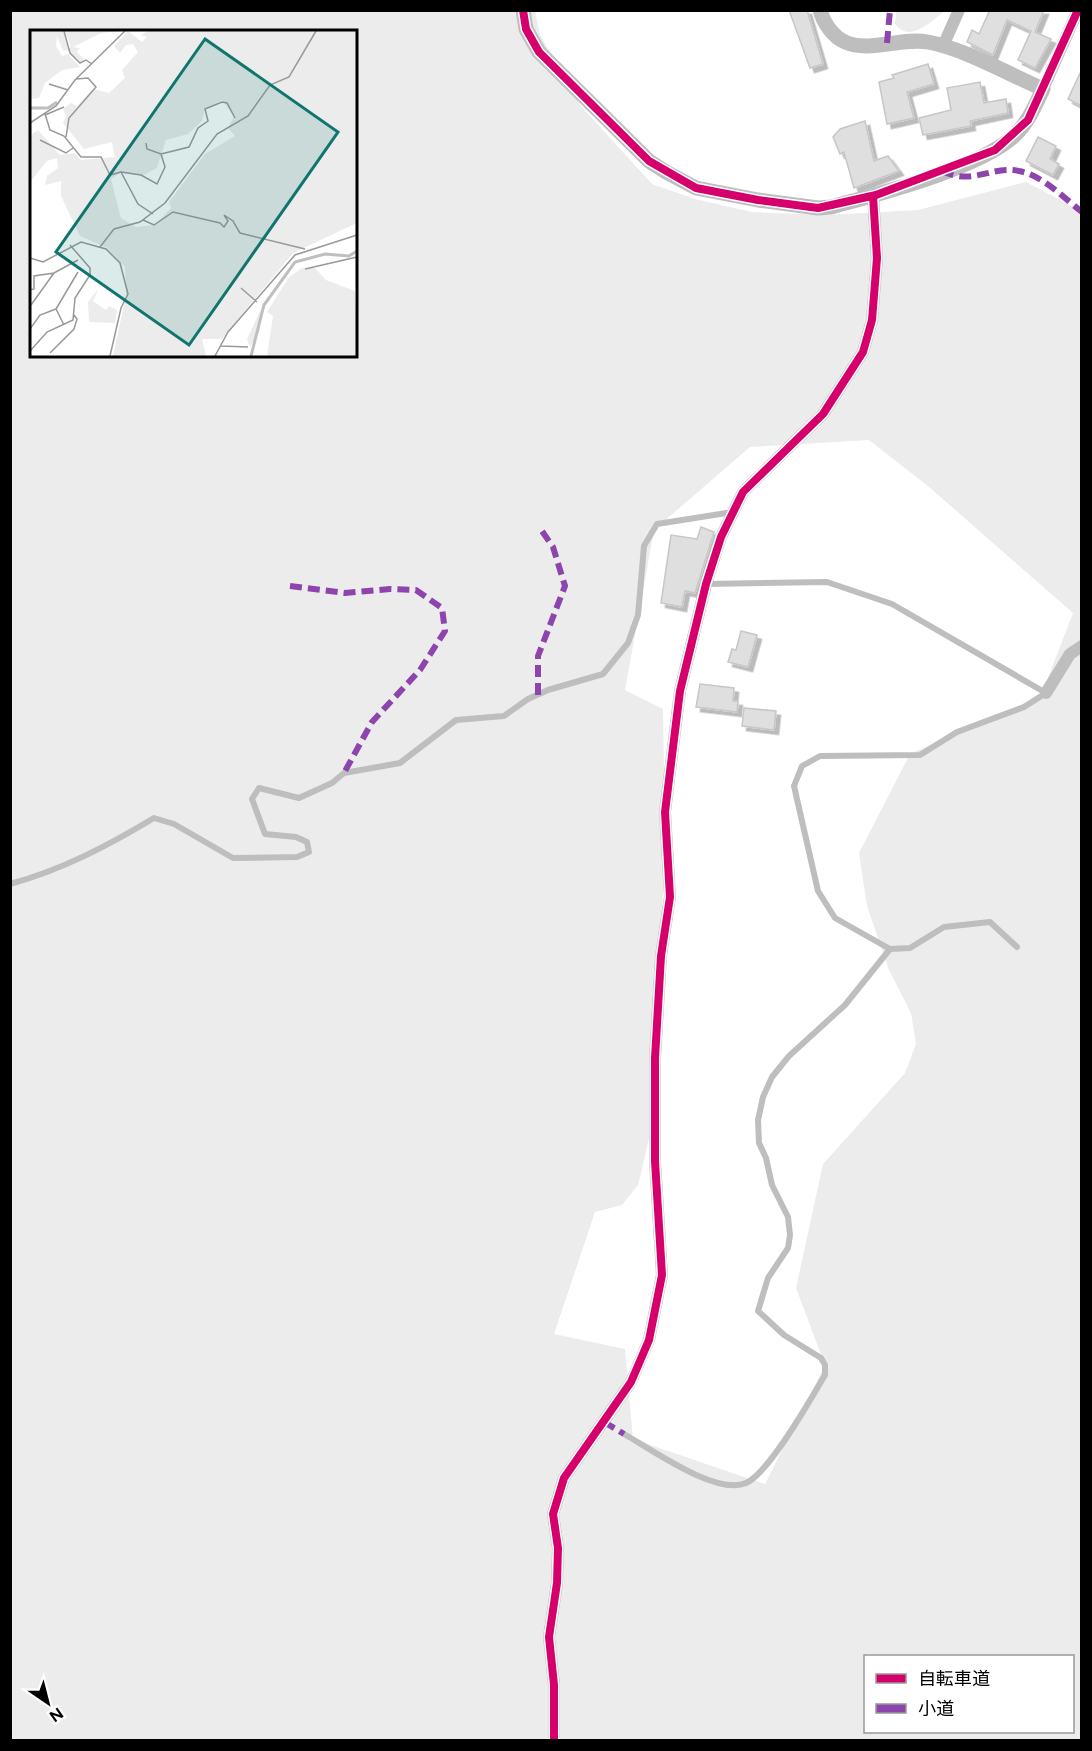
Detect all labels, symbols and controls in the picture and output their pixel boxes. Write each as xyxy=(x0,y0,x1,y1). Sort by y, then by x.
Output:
inset map xyxy=(30,30,357,357)
legend xyxy=(864,1655,1074,1733)
text: 自転車道 xyxy=(918,1668,990,1690)
north arrow xyxy=(18,1673,78,1733)
text: 小道 xyxy=(918,1698,954,1720)
text: N xyxy=(46,1704,67,1726)

